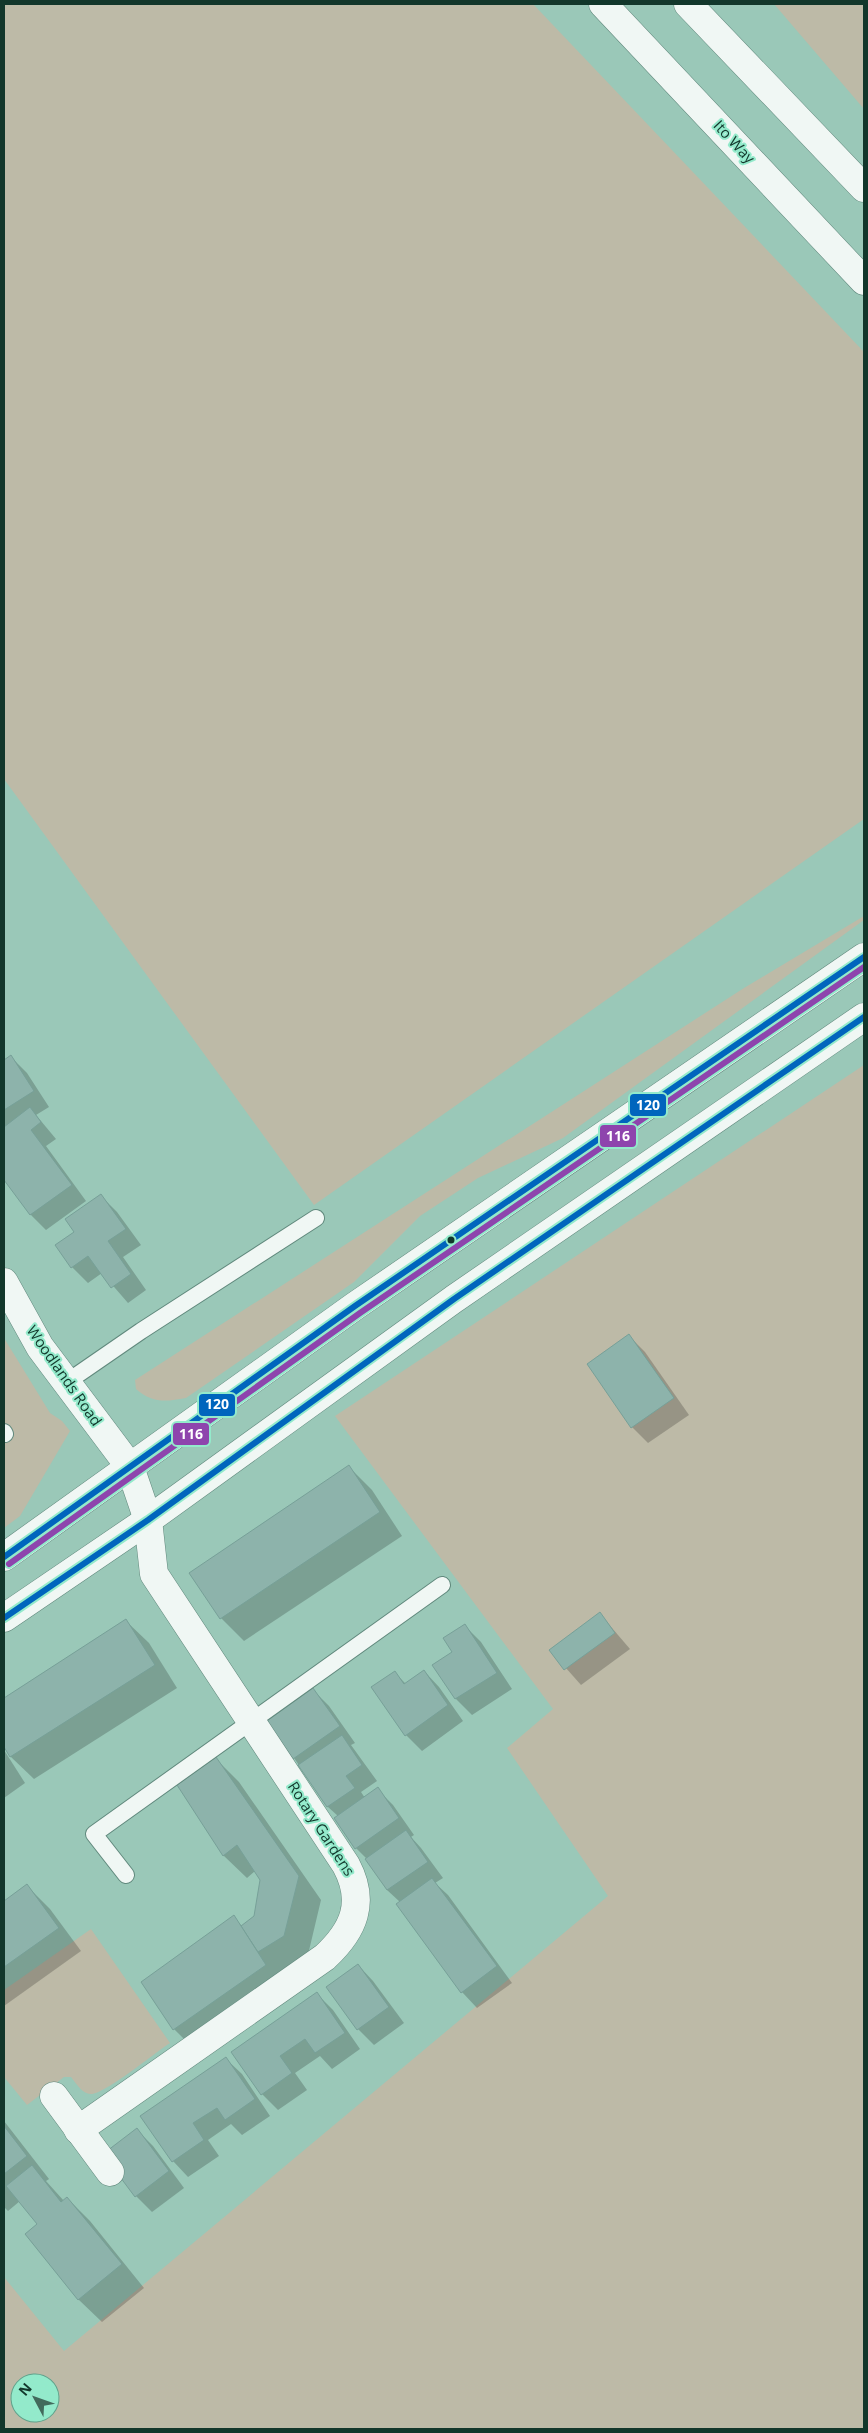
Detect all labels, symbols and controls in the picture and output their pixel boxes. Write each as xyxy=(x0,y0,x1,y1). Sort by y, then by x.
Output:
street label: Ito Way xyxy=(710,115,760,168)
line badge: 120 xyxy=(629,1093,667,1117)
text: 120 xyxy=(636,1095,660,1114)
line badge: 116 xyxy=(599,1124,637,1148)
text: 116 xyxy=(606,1126,630,1145)
unlabelled marker xyxy=(446,1235,456,1245)
street label: Woodlands Road xyxy=(23,1321,107,1430)
line badge: 120 xyxy=(198,1393,236,1417)
text: 120 xyxy=(205,1394,229,1413)
line badge: 116 xyxy=(172,1422,210,1446)
text: 116 xyxy=(179,1424,203,1443)
street label: Rotary Gardens xyxy=(284,1777,360,1880)
north arrow xyxy=(10,2373,60,2423)
text: N xyxy=(14,2379,36,2400)

